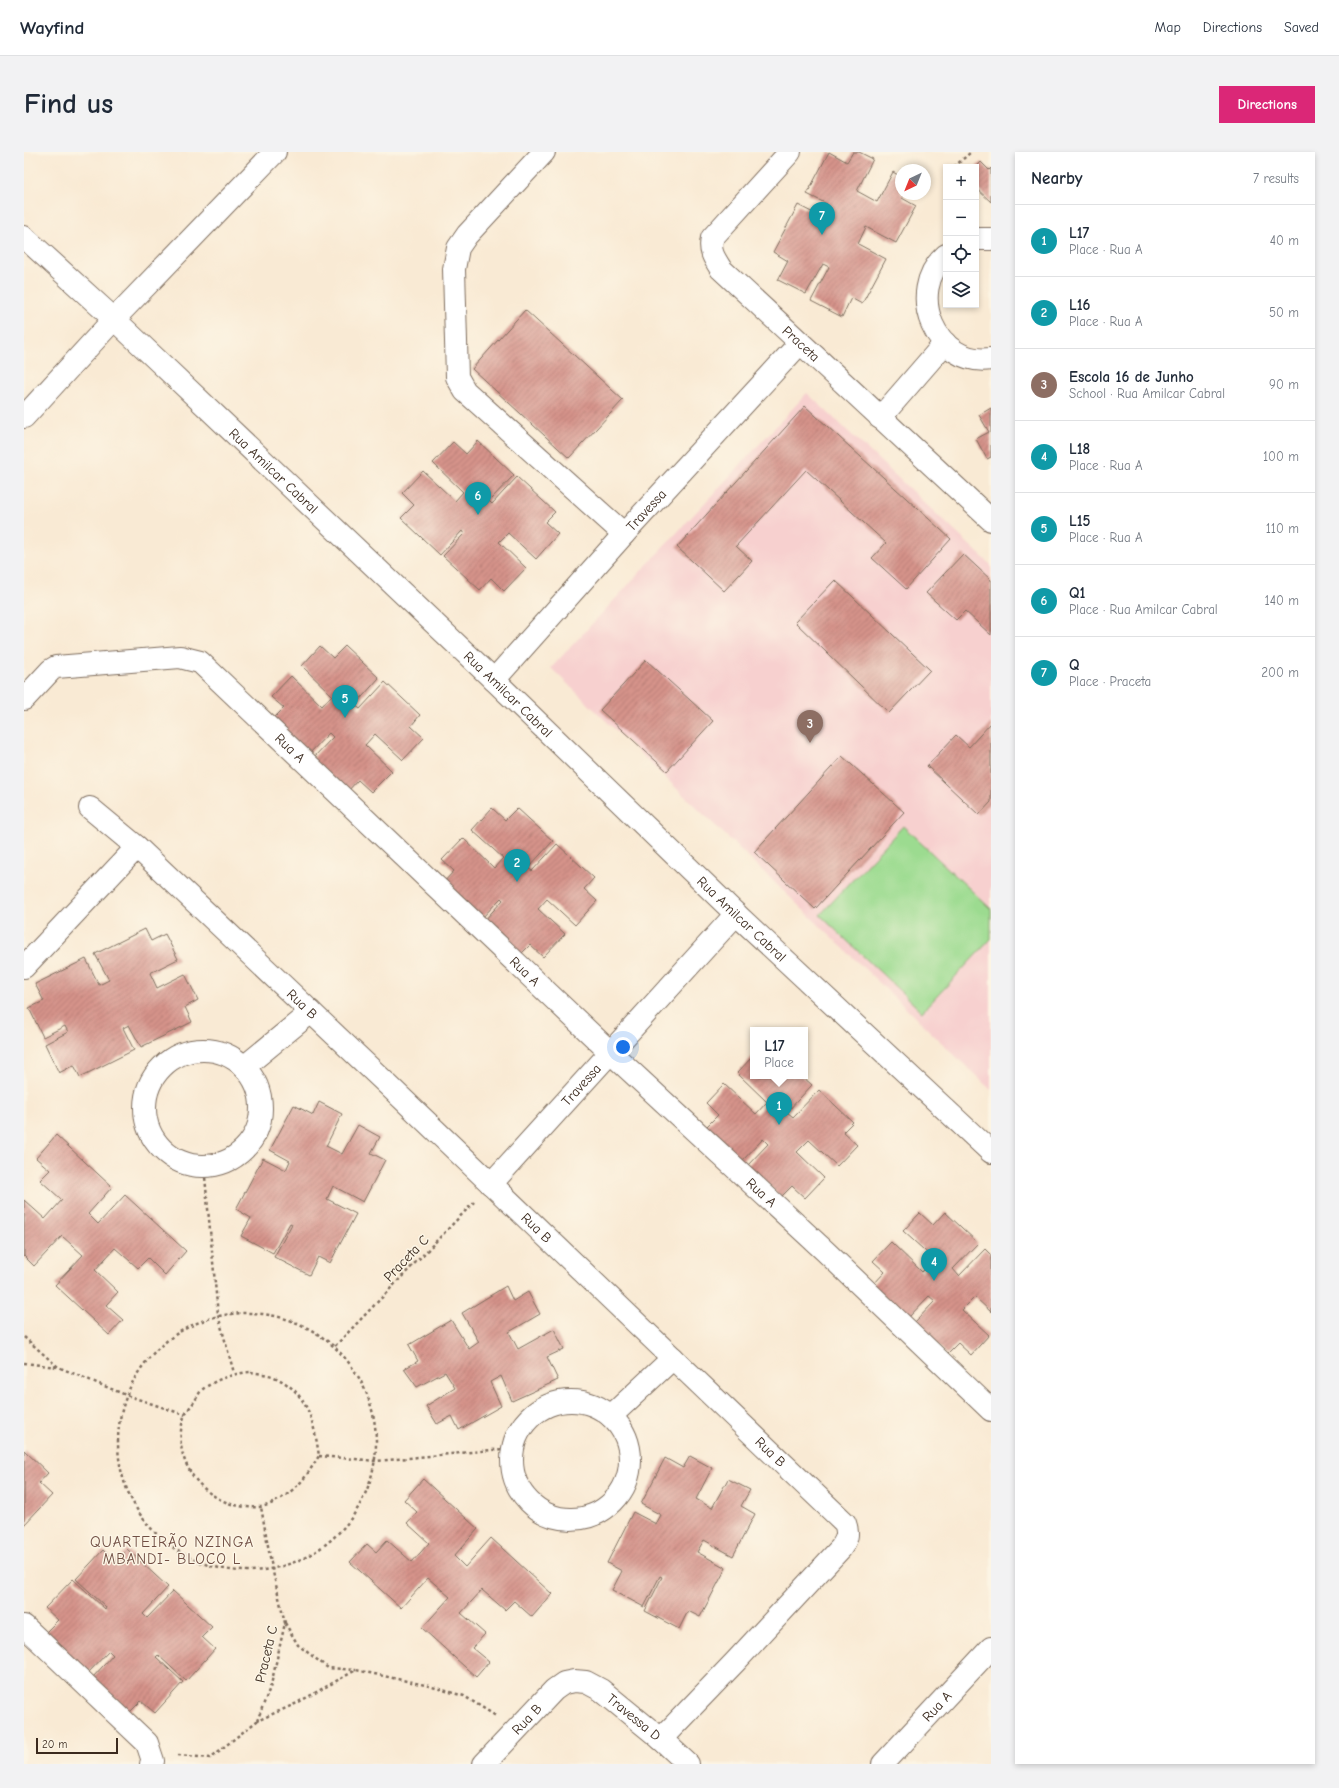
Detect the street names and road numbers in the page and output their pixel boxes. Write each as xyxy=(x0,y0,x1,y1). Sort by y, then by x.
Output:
street label: Praceta xyxy=(779,322,823,365)
street label: Rua Amilcar Cabral xyxy=(225,425,321,517)
street label: Travessa xyxy=(623,486,670,535)
street label: Rua Amilcar Cabral xyxy=(460,648,556,741)
street label: Rua A xyxy=(271,730,309,767)
street label: Rua Amilcar Cabral xyxy=(693,873,790,965)
street label: Rua A xyxy=(506,953,543,990)
street label: Rua B xyxy=(283,986,321,1023)
street label: Travessa xyxy=(558,1060,605,1110)
street label: Rua A xyxy=(742,1174,780,1211)
street label: Rua B xyxy=(517,1209,556,1247)
street label: Praceta C xyxy=(380,1231,433,1285)
street label: Rua B xyxy=(751,1433,789,1471)
street label: Praceta C xyxy=(252,1623,281,1684)
street label: Rua A xyxy=(919,1688,956,1725)
street label: Travessa D xyxy=(603,1690,664,1745)
street label: Rua B xyxy=(508,1700,546,1738)

